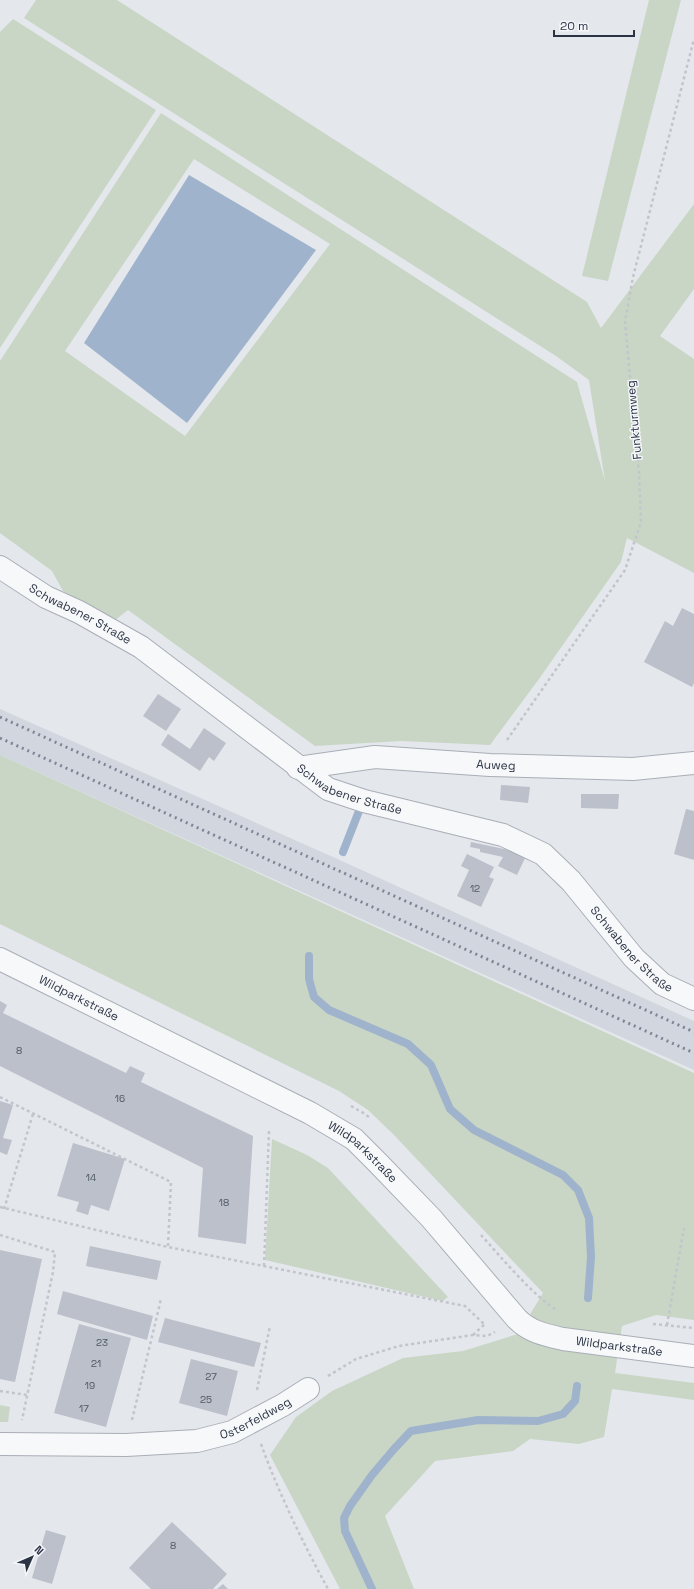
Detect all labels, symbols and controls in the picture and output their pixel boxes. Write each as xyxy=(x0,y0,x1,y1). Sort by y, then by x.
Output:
scale bar xyxy=(554,12,634,38)
text: 20 m xyxy=(560,18,588,34)
street label: Funkturmweg xyxy=(623,380,645,460)
street label: Schwabener Straße xyxy=(26,580,134,648)
street label: Auweg xyxy=(476,756,516,774)
street label: Schwabener Straße xyxy=(294,760,404,818)
house number: 12 xyxy=(470,882,480,895)
street label: Schwabener Straße xyxy=(587,903,675,996)
street label: Wildparkstraße xyxy=(36,972,121,1025)
house number: 8 xyxy=(16,1044,22,1057)
house number: 16 xyxy=(115,1092,125,1105)
street label: Wildparkstraße xyxy=(325,1117,401,1186)
house number: 14 xyxy=(86,1171,96,1184)
house number: 18 xyxy=(219,1196,229,1209)
street label: Wildparkstraße xyxy=(575,1333,664,1360)
house number: 23 xyxy=(96,1336,108,1349)
house number: 21 xyxy=(91,1357,101,1370)
house number: 27 xyxy=(205,1370,217,1383)
house number: 19 xyxy=(85,1379,95,1392)
house number: 25 xyxy=(200,1393,212,1406)
street label: Osterfeldweg xyxy=(218,1394,294,1443)
house number: 17 xyxy=(79,1402,89,1415)
north arrow xyxy=(12,1537,52,1577)
house number: 8 xyxy=(170,1539,176,1552)
text: N xyxy=(32,1542,47,1557)

